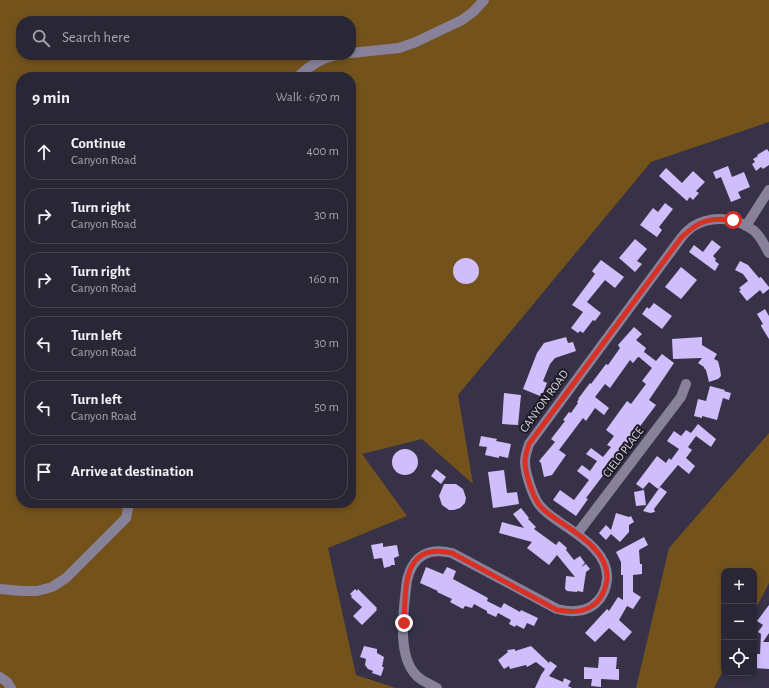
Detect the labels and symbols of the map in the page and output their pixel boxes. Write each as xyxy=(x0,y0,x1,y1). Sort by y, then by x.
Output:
route start xyxy=(724,211,742,229)
street label: CANYON ROAD xyxy=(517,367,571,434)
street label: CIELO PLACE xyxy=(600,424,646,479)
route end xyxy=(395,614,413,632)

